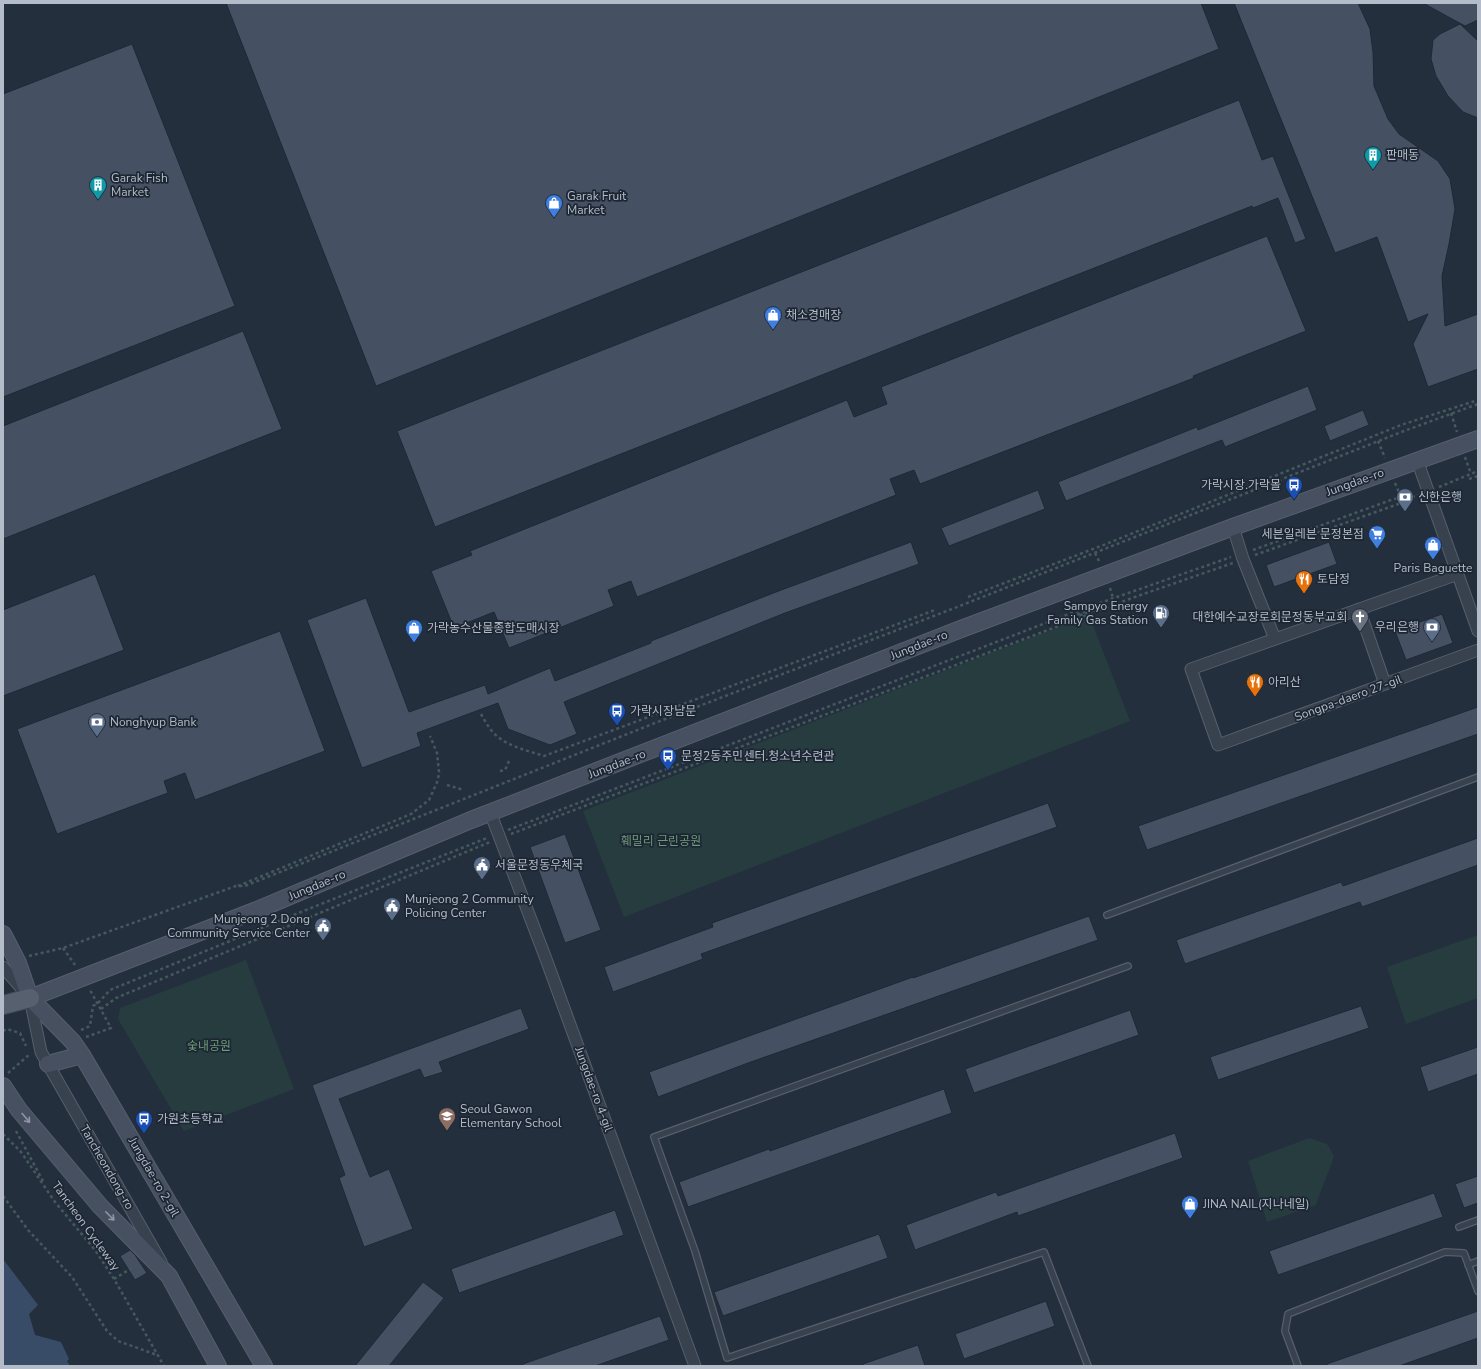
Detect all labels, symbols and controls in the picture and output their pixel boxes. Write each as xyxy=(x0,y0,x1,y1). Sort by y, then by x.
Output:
building icon: 판매동 xyxy=(1363,145,1383,170)
place label: 판매동 xyxy=(1386,147,1419,163)
place label: Garak Fish Market xyxy=(111,170,168,200)
building icon: Garak Fish Market xyxy=(88,175,108,200)
place label: Garak Fruit Market xyxy=(567,188,627,218)
shop icon: Garak Fruit Market xyxy=(544,193,564,218)
shop icon: 채소경매장 xyxy=(763,305,783,330)
place label: 채소경매장 xyxy=(786,307,841,323)
street label: Jungdae-ro xyxy=(1323,464,1386,500)
bus stop icon: 가락시장.가락몰 xyxy=(1284,475,1304,500)
place label: 가락시장.가락몰 xyxy=(1201,477,1281,493)
bank icon: 신한은행 xyxy=(1395,487,1415,512)
place label: 신한은행 xyxy=(1418,489,1462,505)
supermarket icon: 세븐일레븐 문정본점 xyxy=(1367,524,1387,549)
place label: 세븐일레븐 문정본점 xyxy=(1262,526,1364,542)
shop icon: Paris Baguette xyxy=(1423,535,1443,560)
place label: Paris Baguette xyxy=(1394,560,1472,576)
restaurant icon: 토담정 xyxy=(1294,569,1314,594)
place label: 토담정 xyxy=(1317,571,1350,587)
place label: Sampyo Energy Family Gas Station xyxy=(1047,598,1149,628)
fuel station icon: Sampyo Energy Family Gas Station xyxy=(1151,603,1171,628)
church icon: 대한예수교장로회문정동부교회 xyxy=(1350,607,1370,632)
place label: 대한예수교장로회문정동부교회 xyxy=(1192,609,1347,625)
bank icon: 우리은행 xyxy=(1422,617,1442,642)
shop icon: 가락농수산물종합도매시장 xyxy=(404,618,424,643)
place label: 우리은행 xyxy=(1375,619,1419,635)
place label: 가락농수산물종합도매시장 xyxy=(427,620,559,636)
street label: Jungdae-ro xyxy=(887,626,950,664)
street label: Songpa-daero 27-gil xyxy=(1292,671,1404,725)
restaurant icon: 아리산 xyxy=(1245,672,1265,697)
place label: 아리산 xyxy=(1268,674,1301,690)
bus stop icon: 가락시장남문 xyxy=(607,701,627,726)
place label: 가락시장남문 xyxy=(630,703,696,719)
bank icon: Nonghyup Bank xyxy=(87,712,107,737)
place label: Nonghyup Bank xyxy=(110,714,197,730)
street label: Jungdae-ro xyxy=(585,746,648,783)
bus stop icon: 문정2동주민센터.청소년수련관 xyxy=(658,746,678,771)
place label: 문정2동주민센터.청소년수련관 xyxy=(681,748,834,764)
park label: 훼밀리 근린공원 xyxy=(621,833,701,849)
public building icon: 서울문정동우체국 xyxy=(472,855,492,880)
place label: 서울문정동우체국 xyxy=(495,857,583,873)
street label: Jungdae-ro xyxy=(285,866,348,905)
place label: Munjeong 2 Community Policing Center xyxy=(405,891,534,921)
public building icon: Munjeong 2 Community Policing Center xyxy=(382,896,402,921)
place label: Munjeong 2 Dong Community Service Center xyxy=(167,911,311,941)
public building icon: Munjeong 2 Dong Community Service Center xyxy=(313,916,333,941)
park label: 숯내공원 xyxy=(187,1038,231,1054)
street label: Jungdae-ro 4-gil xyxy=(571,1043,617,1134)
place label: Seoul Gawon Elementary School xyxy=(460,1101,562,1131)
school or university icon: Seoul Gawon Elementary School xyxy=(437,1106,457,1131)
bus stop icon: 가원초등학교 xyxy=(134,1109,154,1134)
place label: 가원초등학교 xyxy=(157,1111,223,1127)
one-way arrow xyxy=(21,1112,30,1123)
street label: Tancheondong-ro xyxy=(76,1122,138,1213)
street label: Jungdae-ro 2-gil xyxy=(124,1133,183,1220)
street label: Tancheon Cycleway xyxy=(48,1178,124,1274)
shop icon: JINA NAIL(지나네일) xyxy=(1180,1194,1200,1219)
place label: JINA NAIL(지나네일) xyxy=(1202,1196,1310,1212)
one-way arrow xyxy=(105,1211,115,1221)

